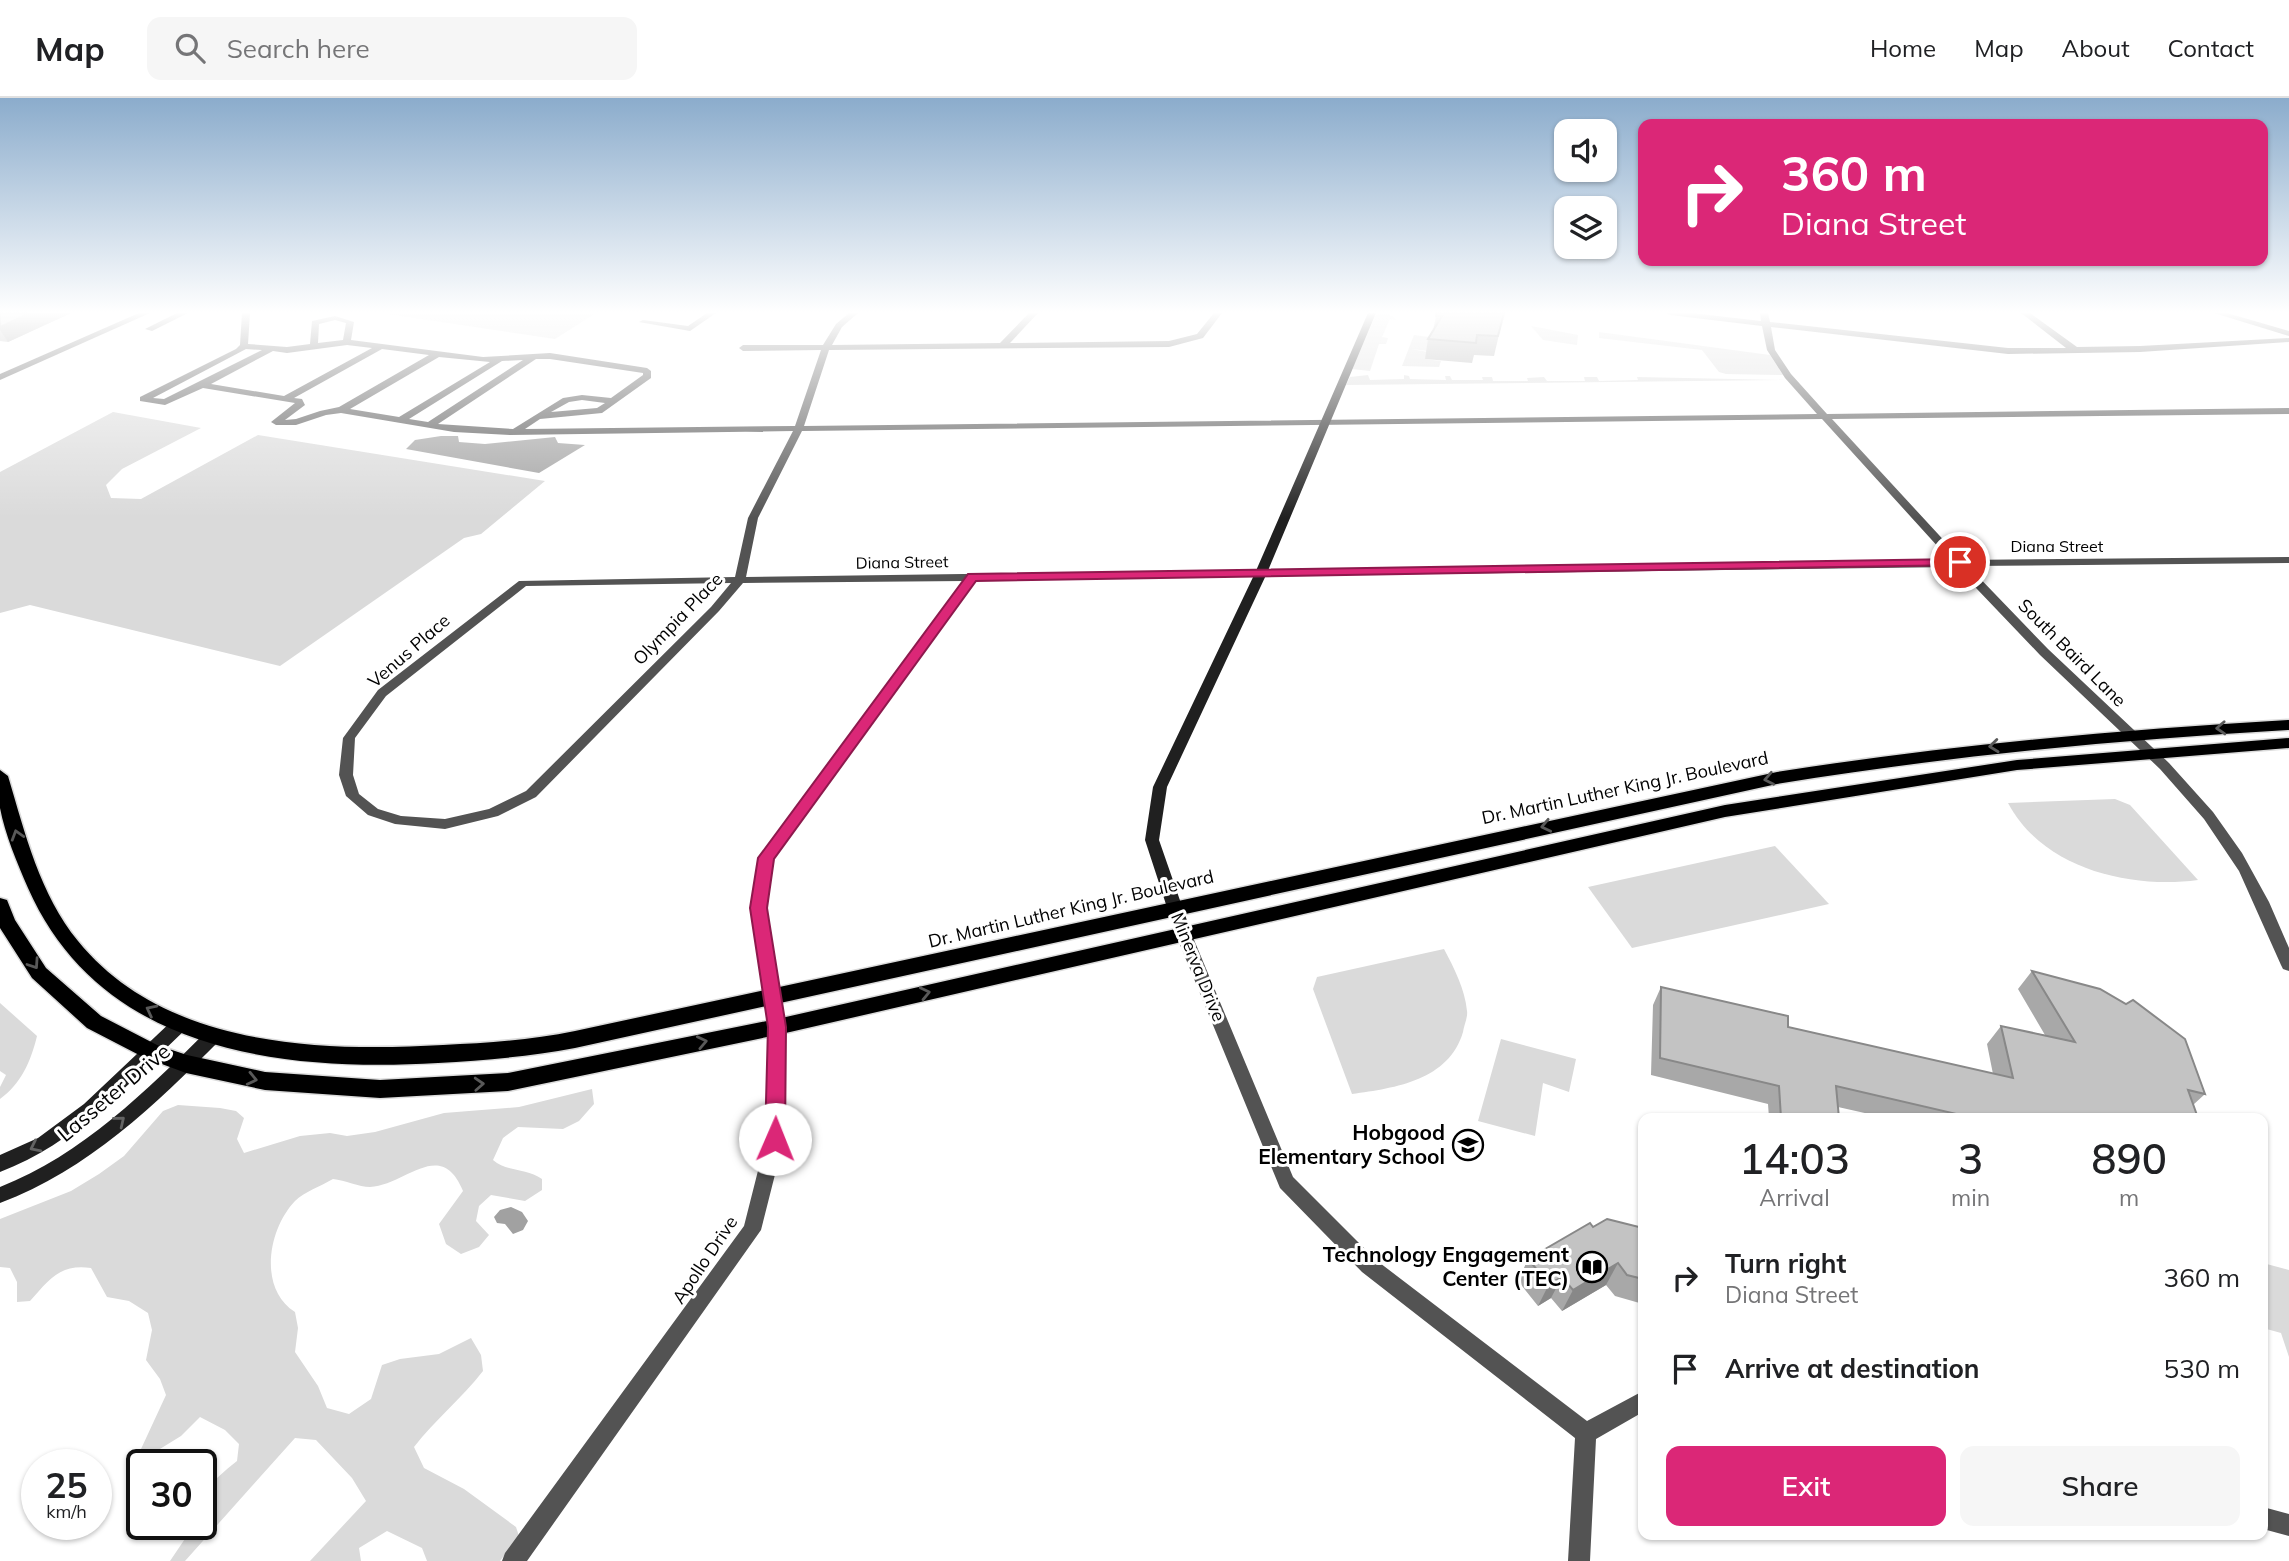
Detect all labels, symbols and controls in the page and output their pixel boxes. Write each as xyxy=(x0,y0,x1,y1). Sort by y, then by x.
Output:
search box xyxy=(147,17,637,80)
text: Map xyxy=(35,28,105,69)
icon: search xyxy=(171,29,209,67)
text: Search here xyxy=(227,32,370,65)
text: Home xyxy=(1870,33,1936,63)
text: Map xyxy=(1974,33,2024,63)
text: About xyxy=(2062,33,2130,63)
text: Contact xyxy=(2168,33,2254,63)
map controls xyxy=(1554,119,1617,259)
button: sound xyxy=(1554,119,1617,182)
text: 360 m xyxy=(1781,142,1927,203)
icon: right xyxy=(1666,147,1757,238)
button: layers xyxy=(1554,196,1617,259)
text: Diana Street xyxy=(1781,203,1967,243)
pin xyxy=(1930,532,1990,592)
street label: Diana Street xyxy=(2011,536,2104,556)
icon: arrive xyxy=(1941,543,1979,581)
street label: Diana Street xyxy=(855,551,949,573)
street label: Olympia Place xyxy=(628,568,727,670)
street label: South Baird Lane xyxy=(2013,594,2131,712)
street label: Venus Place xyxy=(363,609,454,692)
one-way arrow xyxy=(2215,721,2226,736)
one-way arrow xyxy=(1988,739,2000,754)
street label: Dr. Martin Luther King Jr. Boulevard xyxy=(1480,746,1770,829)
one-way arrow xyxy=(1763,771,1775,786)
one-way arrow xyxy=(1540,817,1552,832)
one-way arrow xyxy=(10,829,25,841)
street label: Dr. Martin Luther King Jr. Boulevard xyxy=(926,864,1216,953)
street label: Minerva Drive xyxy=(1166,909,1231,1025)
one-way arrow xyxy=(26,956,38,969)
one-way arrow xyxy=(918,987,930,1002)
one-way arrow xyxy=(146,1004,158,1018)
one-way arrow xyxy=(696,1036,708,1051)
street label: Lasseter Drive xyxy=(52,1038,175,1147)
one-way arrow xyxy=(246,1070,258,1085)
one-way arrow xyxy=(474,1076,485,1091)
position arrow xyxy=(738,1102,812,1176)
one-way arrow xyxy=(112,1117,125,1129)
place label: Hobgood Elementary School xyxy=(1258,1119,1445,1169)
school or university icon: Hobgood Elementary School xyxy=(1451,1128,1485,1162)
text: 14:03 xyxy=(1739,1132,1850,1185)
text: 3 xyxy=(1958,1132,1983,1185)
text: 890 xyxy=(2091,1132,2167,1185)
one-way arrow xyxy=(30,1139,42,1153)
text: Arrival xyxy=(1759,1183,1830,1212)
text: min xyxy=(1951,1183,1990,1212)
text: m xyxy=(2119,1183,2139,1212)
street label: Apollo Drive xyxy=(667,1211,742,1308)
place label: Technology Engagement Center (TEC) xyxy=(1323,1241,1569,1291)
text: Turn right xyxy=(1725,1247,1846,1280)
library icon: Technology Engagement Center (TEC) xyxy=(1575,1250,1609,1284)
icon: right xyxy=(1666,1259,1704,1297)
text: 360 m xyxy=(2164,1261,2240,1294)
text: Diana Street xyxy=(1725,1280,1858,1309)
icon: arrive xyxy=(1666,1350,1704,1388)
text: Arrive at destination xyxy=(1725,1352,1980,1385)
text: 530 m xyxy=(2164,1352,2240,1385)
button: Exit xyxy=(1666,1446,1946,1526)
button: Share xyxy=(1960,1446,2240,1526)
speed limit sign: 30 xyxy=(126,1449,217,1540)
text: 25 xyxy=(45,1463,88,1507)
text: km/h xyxy=(46,1500,87,1523)

